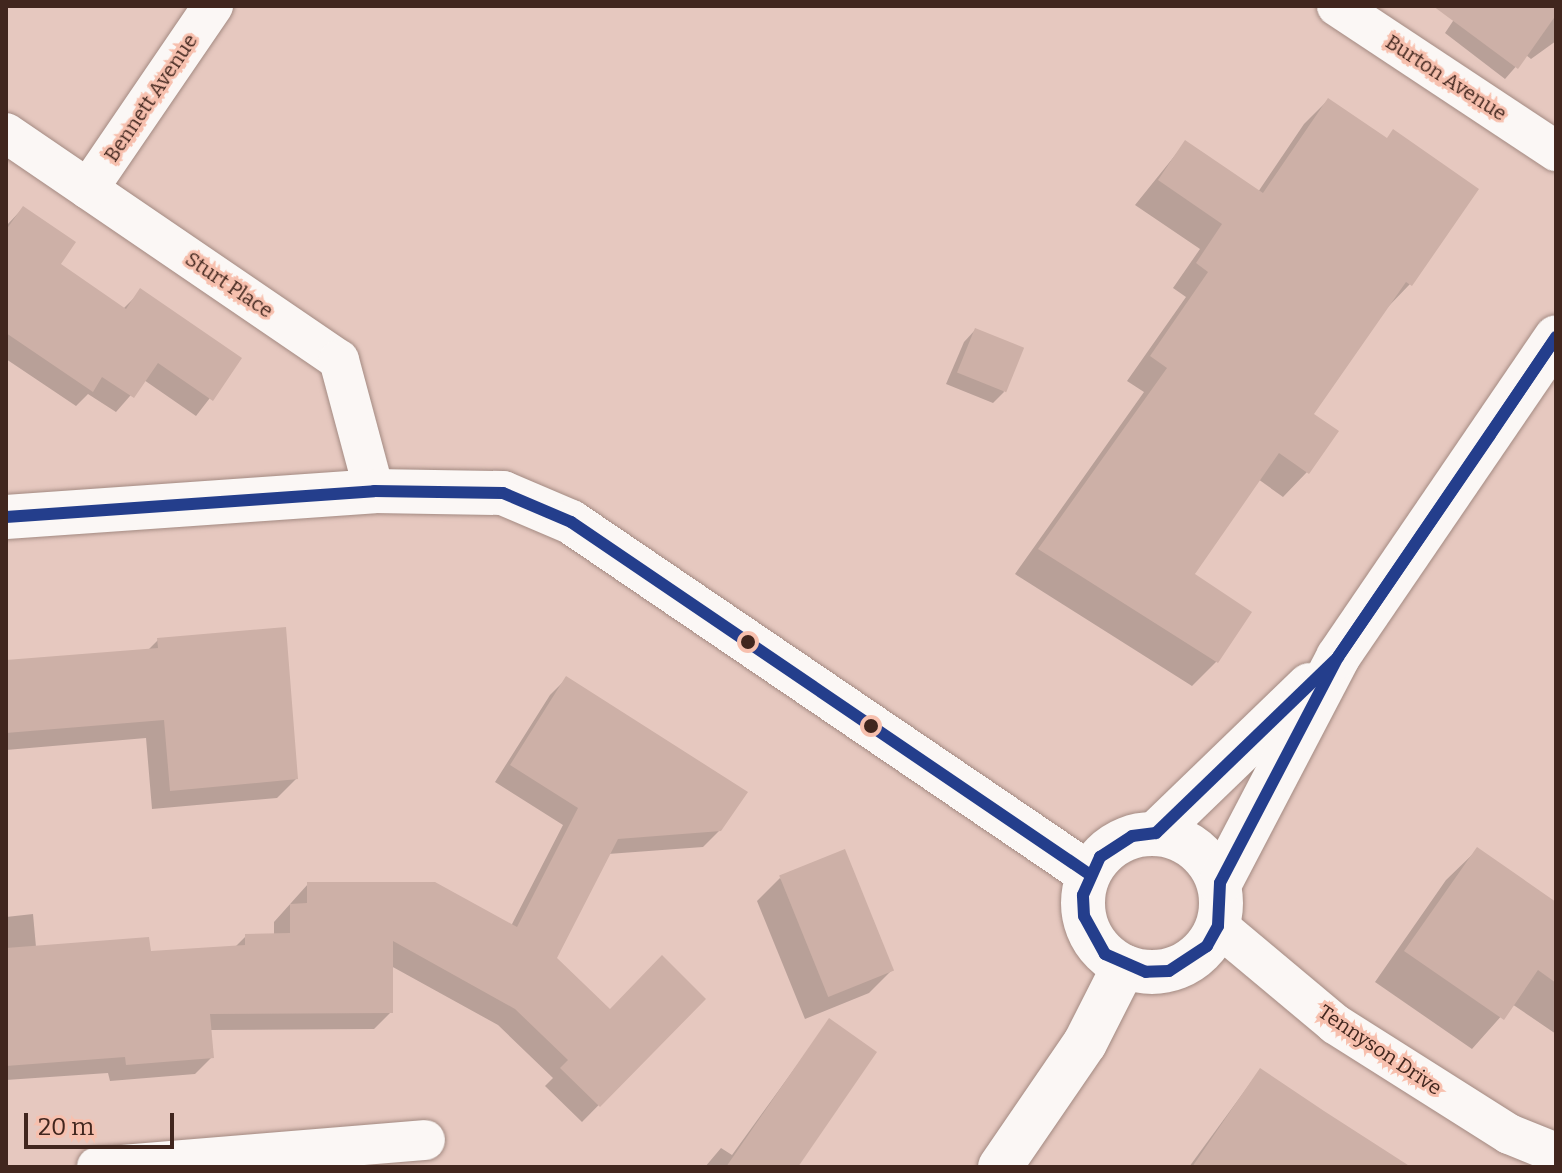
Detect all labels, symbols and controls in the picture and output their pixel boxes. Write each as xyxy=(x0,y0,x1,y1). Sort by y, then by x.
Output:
street label: Bennett Avenue xyxy=(99,30,203,166)
street label: Burton Avenue xyxy=(1381,30,1511,126)
street label: Sturt Place xyxy=(181,247,277,323)
unlabelled marker xyxy=(740,634,756,650)
unlabelled marker xyxy=(863,718,879,734)
street label: Tennyson Drive xyxy=(1314,1000,1446,1100)
scale bar xyxy=(28,1097,178,1147)
text: 20 m xyxy=(38,1113,94,1141)

